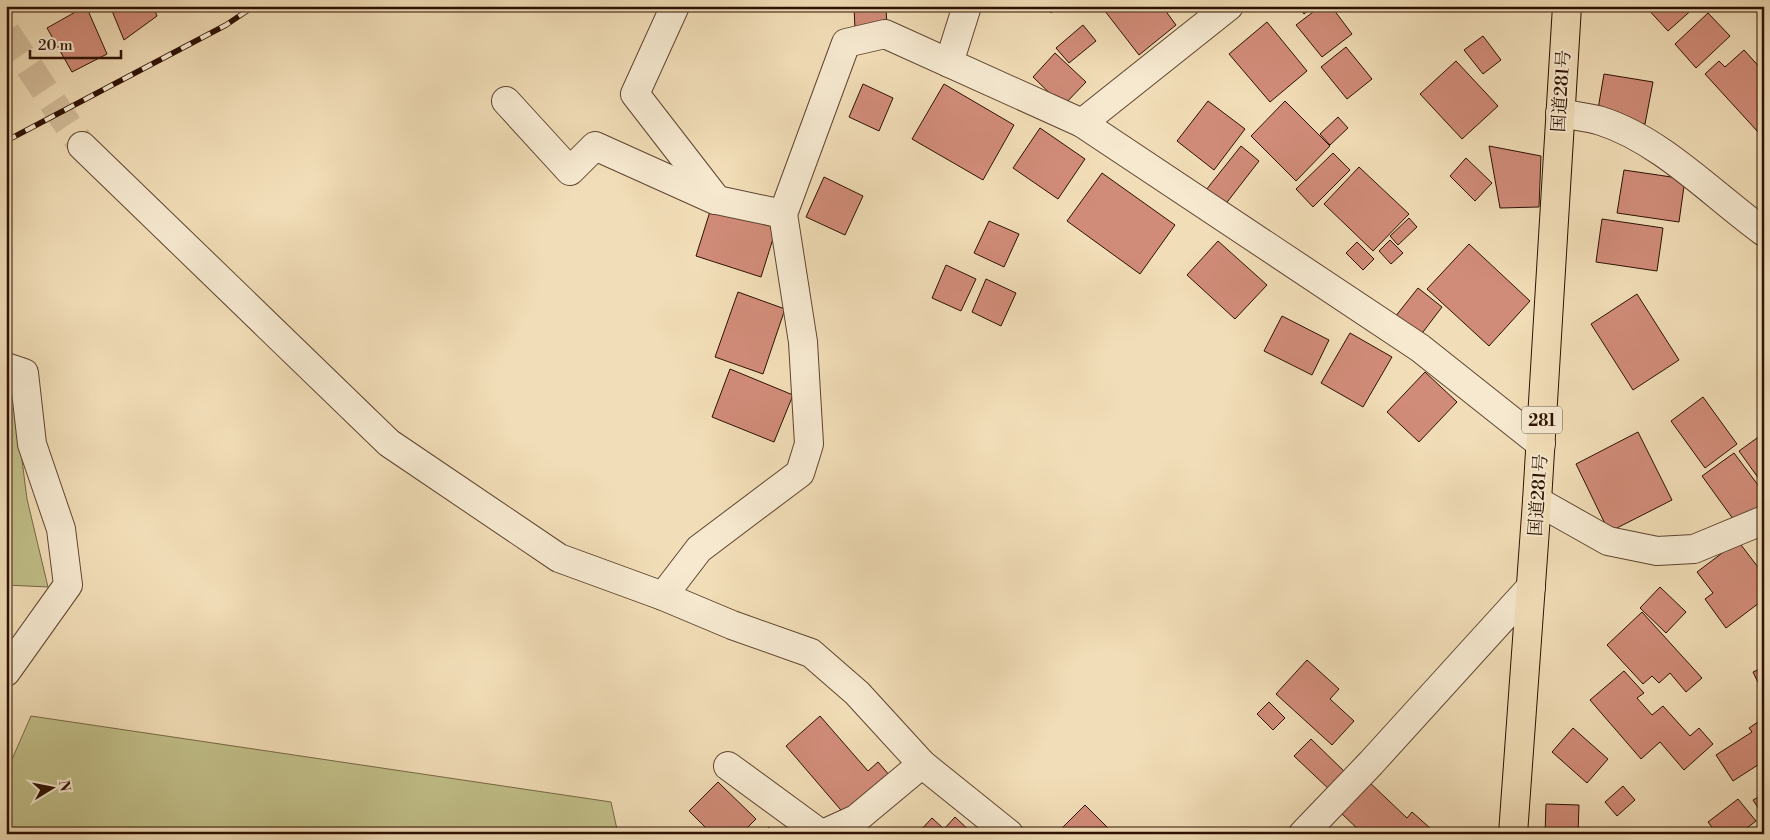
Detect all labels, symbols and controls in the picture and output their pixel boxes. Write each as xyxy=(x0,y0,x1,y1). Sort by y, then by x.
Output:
scale bar xyxy=(30,28,121,60)
text: 20 m xyxy=(38,36,73,55)
street label: 国道281号 xyxy=(1547,49,1576,133)
road number: 281 xyxy=(1522,406,1562,434)
street label: 国道281号 xyxy=(1524,453,1553,537)
north arrow xyxy=(28,762,78,812)
text: N xyxy=(54,779,74,793)

